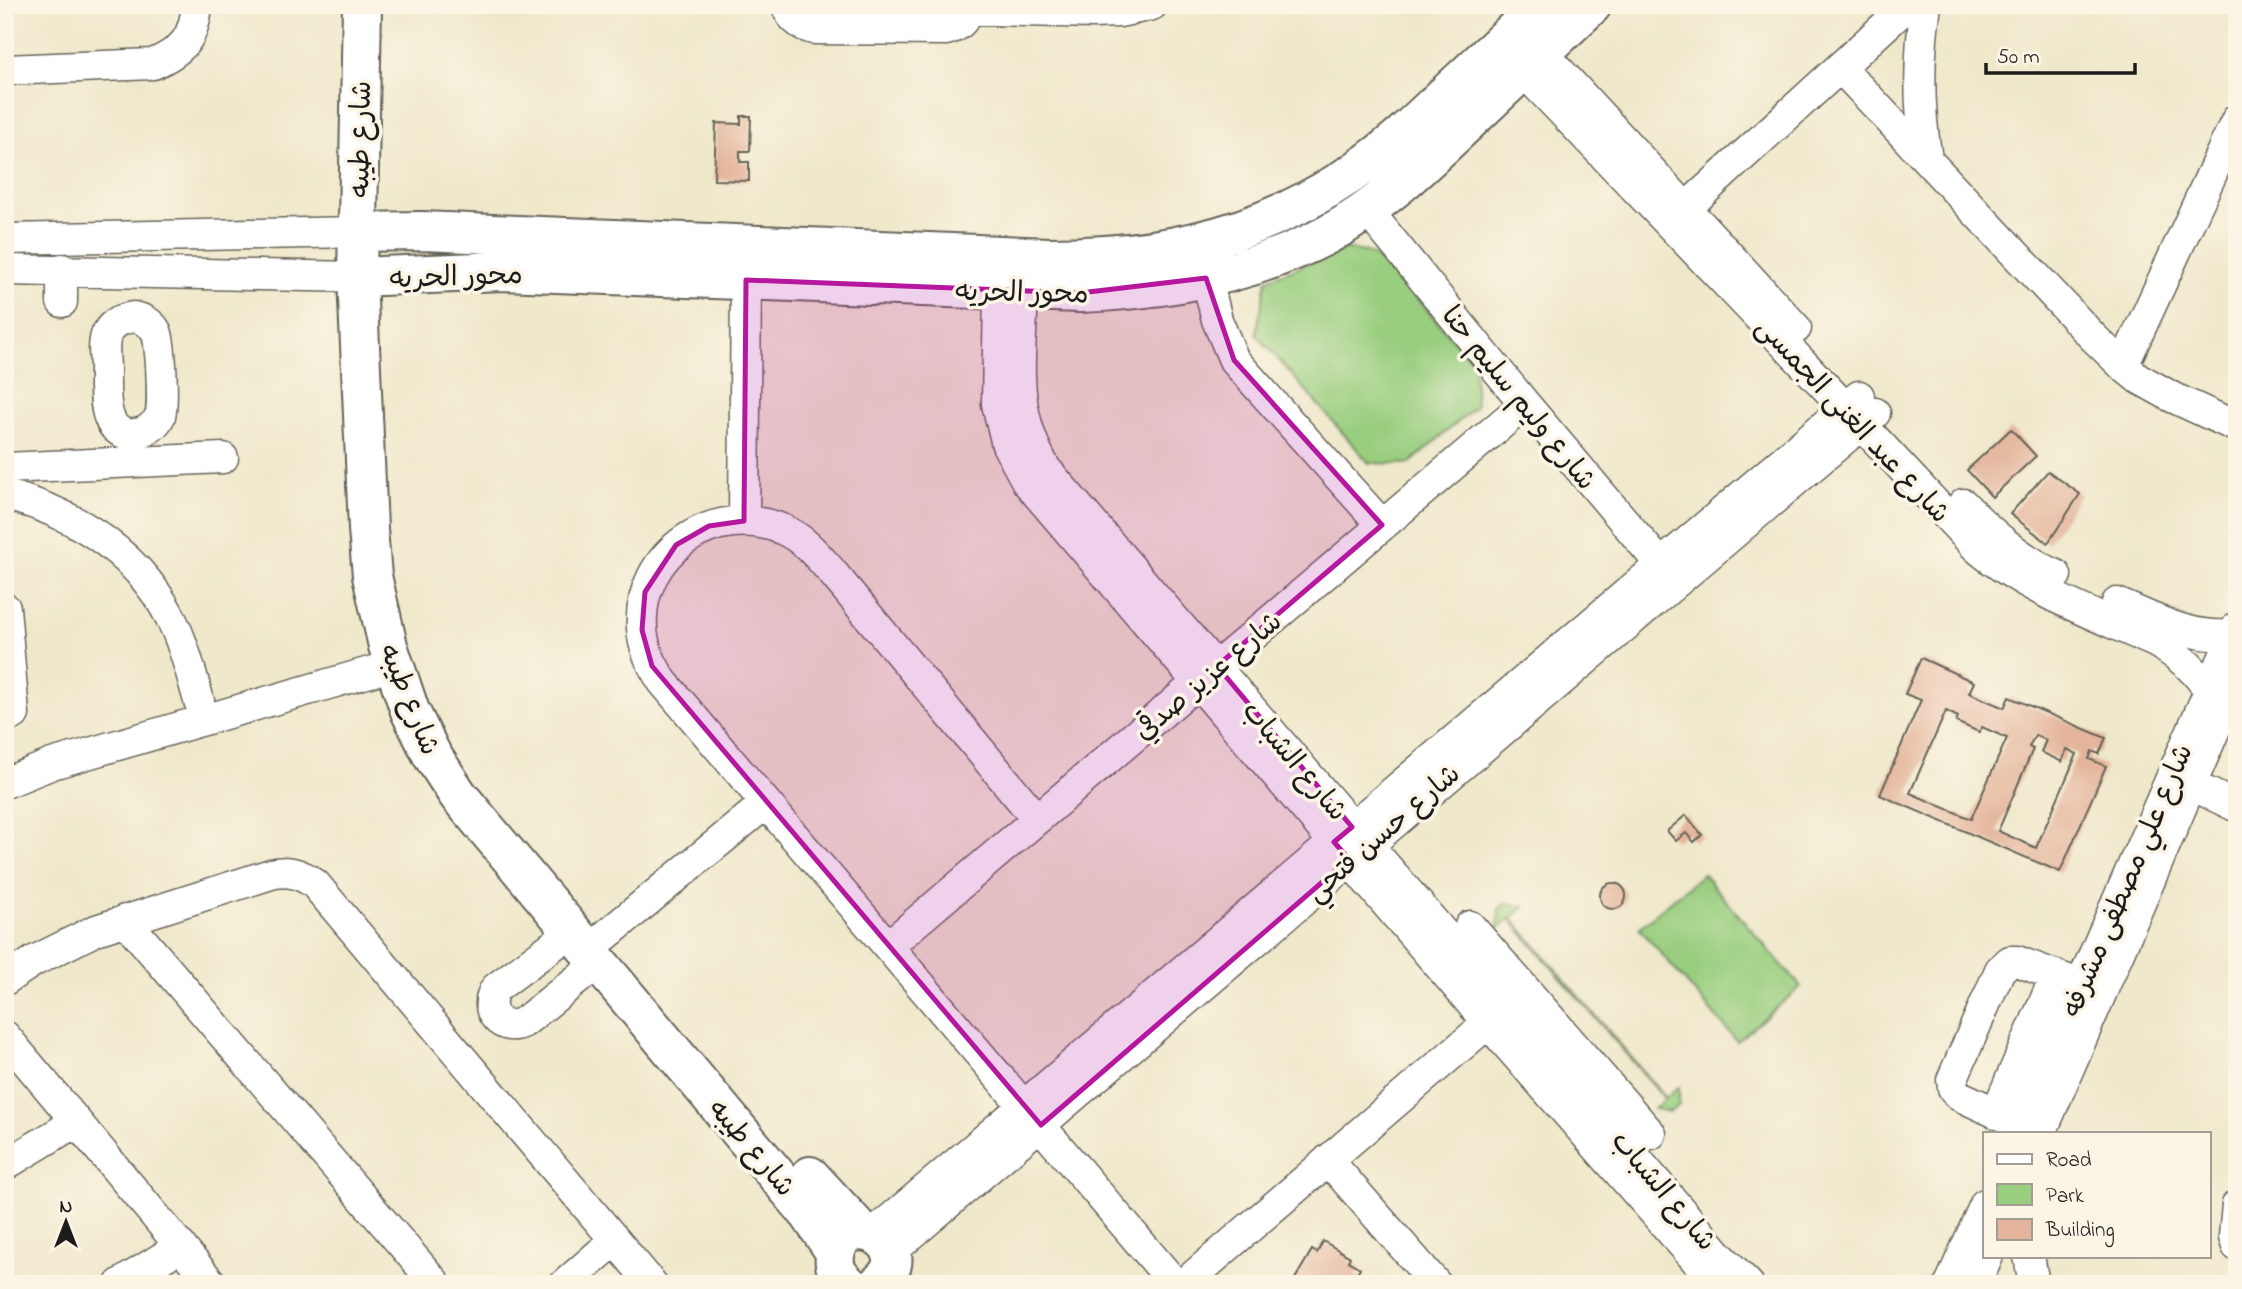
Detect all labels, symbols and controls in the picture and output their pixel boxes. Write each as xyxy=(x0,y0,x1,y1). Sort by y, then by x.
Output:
scale bar xyxy=(1986,32,2135,76)
text: 50 m xyxy=(1997,43,2040,73)
street label: شارع طيبه xyxy=(341,80,384,198)
street label: محور الحريه xyxy=(389,256,524,301)
street label: محور الحريه xyxy=(955,273,1089,316)
street label: شارع وليم سليم حنا xyxy=(1430,298,1605,500)
street label: شارع عبد الغنى الجمسى xyxy=(1745,309,1958,534)
street label: شارع عزيز صدقي xyxy=(1126,603,1292,752)
street label: شارع طيبه xyxy=(367,638,449,762)
street label: شارع الشباب xyxy=(1231,693,1356,831)
street label: شارع علي مصطفى مشرفه xyxy=(2053,738,2206,1025)
street label: شارع حسن فتحي xyxy=(1298,756,1471,914)
street label: شارع طيبه xyxy=(697,1091,804,1207)
street label: شارع الشباب xyxy=(1600,1123,1725,1261)
legend xyxy=(1983,1132,2210,1258)
text: Road xyxy=(2046,1146,2092,1176)
text: Park xyxy=(2046,1182,2085,1212)
north arrow xyxy=(32,1188,102,1258)
text: N xyxy=(60,1194,73,1221)
text: Building xyxy=(2045,1216,2115,1248)

